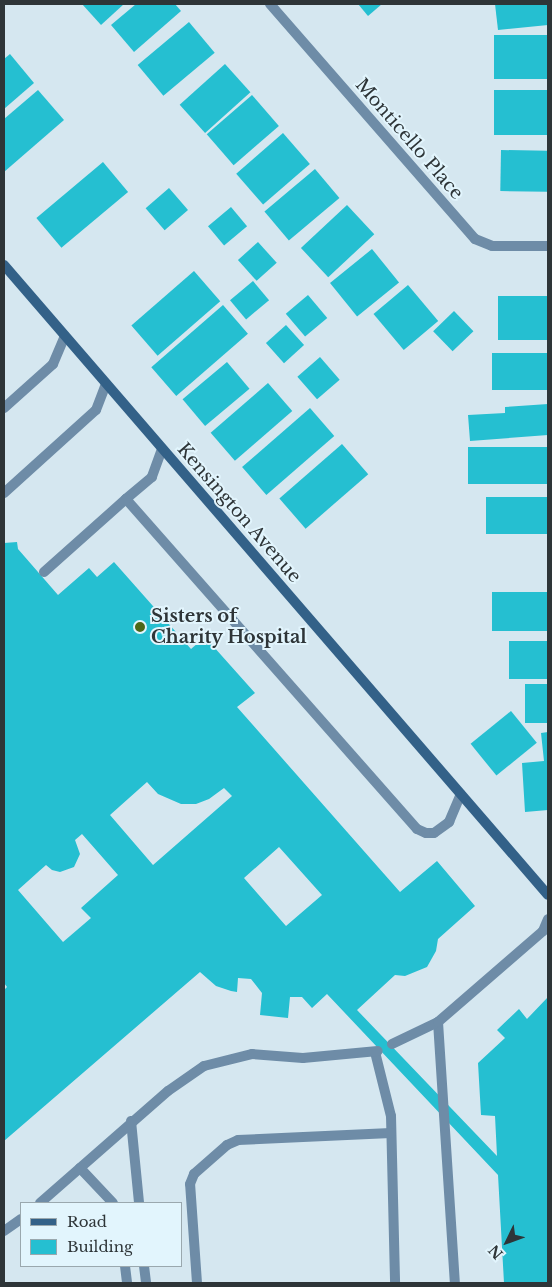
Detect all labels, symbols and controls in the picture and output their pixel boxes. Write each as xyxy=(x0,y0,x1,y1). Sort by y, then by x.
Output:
street label: Monticello Place xyxy=(351,74,467,204)
street label: Kensington Avenue xyxy=(172,439,306,587)
place label: Sisters of Charity Hospital xyxy=(151,606,307,649)
marker: Sisters of Charity Hospital xyxy=(133,620,147,634)
legend xyxy=(20,1202,182,1267)
text: Road xyxy=(67,1212,107,1231)
north arrow xyxy=(482,1217,532,1267)
text: Building xyxy=(67,1237,133,1256)
text: N xyxy=(485,1241,507,1263)

